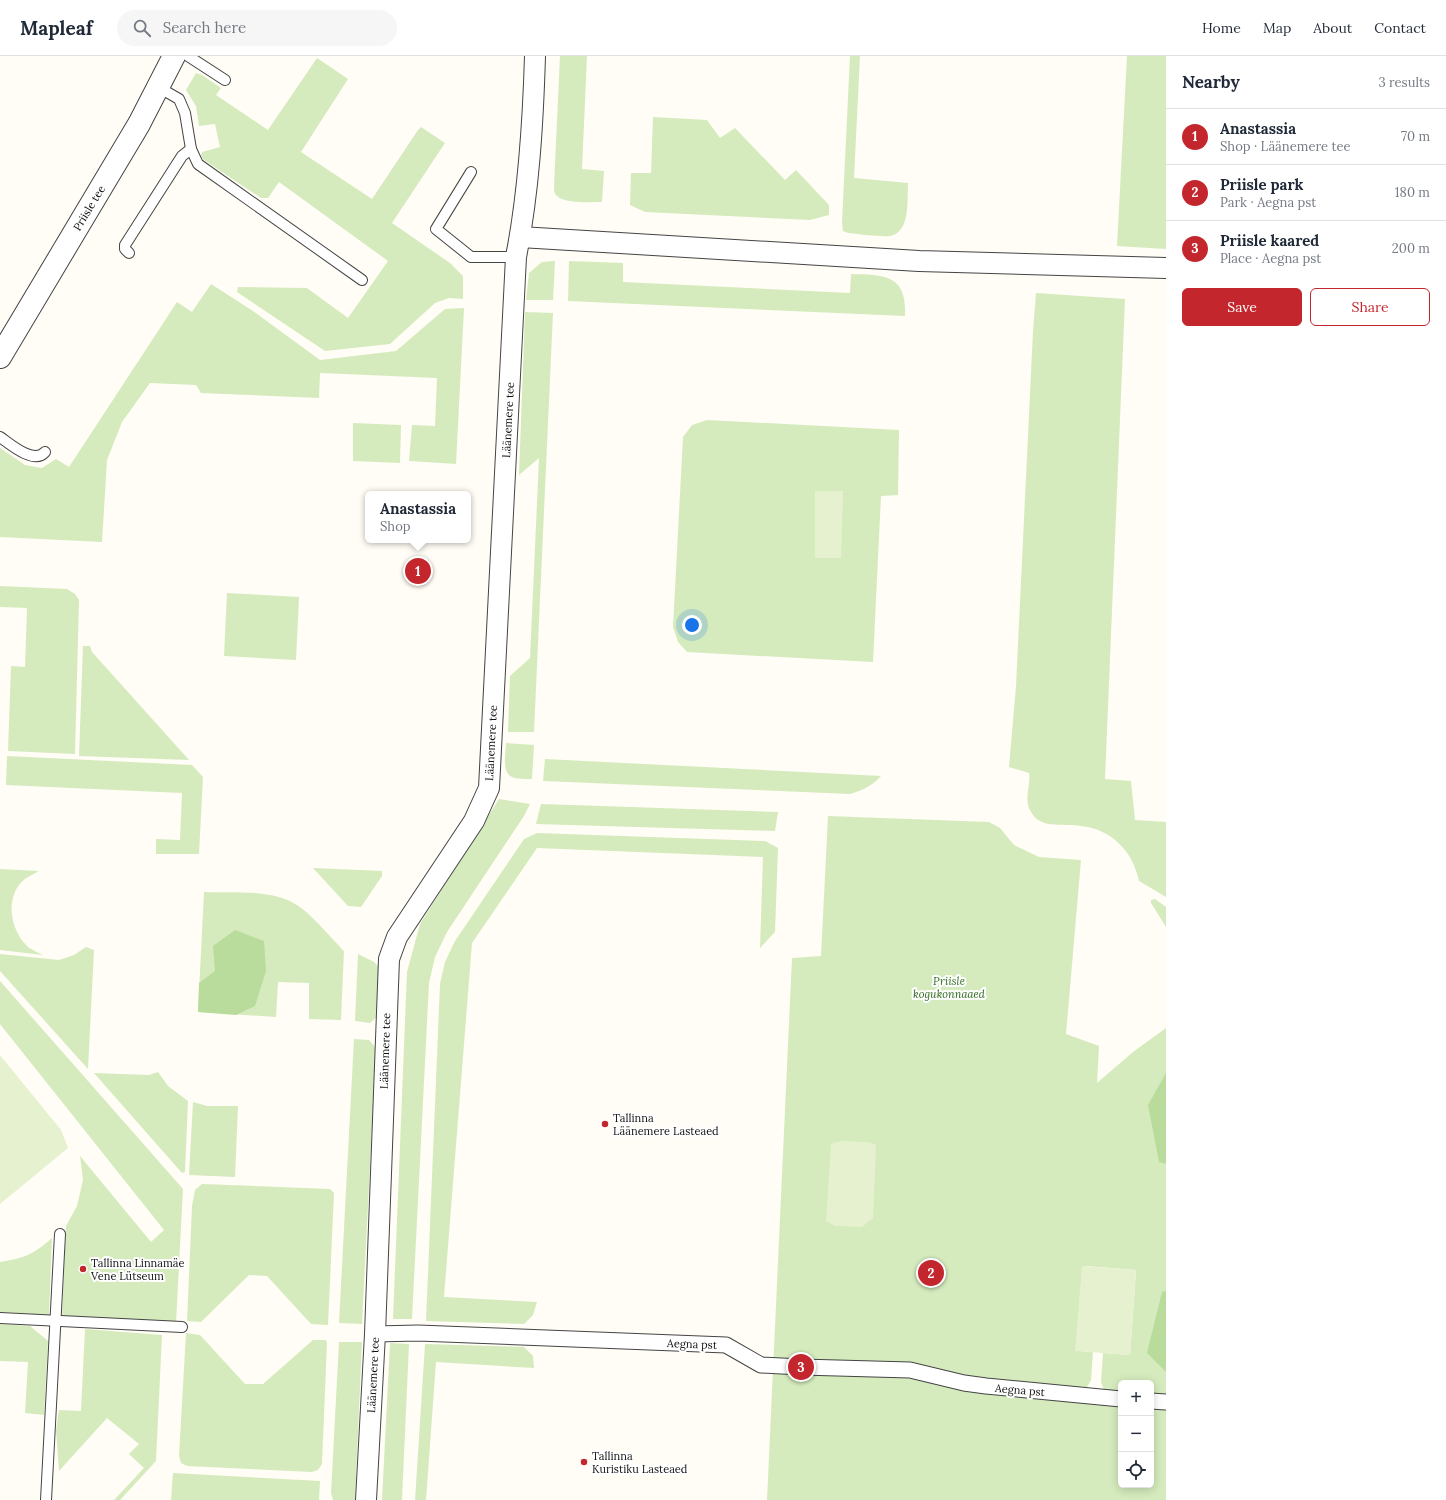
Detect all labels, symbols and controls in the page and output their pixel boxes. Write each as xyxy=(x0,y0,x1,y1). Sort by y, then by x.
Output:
search box xyxy=(117,10,397,46)
text: Mapleaf xyxy=(20,16,93,40)
icon: search xyxy=(131,17,153,39)
text: Search here xyxy=(163,18,246,37)
text: Home xyxy=(1202,19,1241,37)
text: Map xyxy=(1263,19,1291,37)
text: About xyxy=(1313,19,1352,37)
text: Contact xyxy=(1374,19,1426,37)
text: Nearby xyxy=(1182,71,1240,93)
text: 3 results xyxy=(1378,74,1430,91)
text: Anastassia xyxy=(1220,119,1296,138)
text: 1 xyxy=(1192,128,1198,145)
text: 70 m xyxy=(1401,128,1430,145)
text: Shop · Läänemere tee xyxy=(1220,138,1351,155)
text: Priisle park xyxy=(1220,175,1303,194)
street label: Priisle tee xyxy=(70,183,108,233)
text: 2 xyxy=(1192,184,1198,201)
text: 180 m xyxy=(1395,184,1430,201)
text: Park · Aegna pst xyxy=(1220,194,1316,211)
text: Priisle kaared xyxy=(1220,231,1319,250)
text: 3 xyxy=(1191,240,1199,257)
text: 200 m xyxy=(1392,240,1430,257)
text: Place · Aegna pst xyxy=(1220,250,1321,267)
button: Save xyxy=(1182,288,1302,326)
button: Share xyxy=(1310,288,1430,326)
street label: Läänemere tee xyxy=(499,382,517,458)
popup xyxy=(365,491,471,543)
text: Anastassia xyxy=(380,499,456,518)
text: Shop xyxy=(380,518,411,535)
pin: 1 xyxy=(405,556,431,586)
your location xyxy=(682,615,702,635)
street label: Läänemere tee xyxy=(482,705,500,781)
park label: Priisle kogukonnaaed xyxy=(913,974,986,1001)
street label: Läänemere tee xyxy=(377,1013,393,1089)
place label: Tallinna Läänemere Lasteaed xyxy=(613,1111,719,1138)
marker: Tallinna Läänemere Lasteaed xyxy=(600,1119,610,1129)
place label: Tallinna Linnamäe Vene Lütseum xyxy=(90,1256,184,1283)
pin: 2 xyxy=(918,1258,944,1288)
marker: Tallinna Linnamäe Vene Lütseum xyxy=(78,1264,88,1274)
street label: Aegna pst xyxy=(666,1336,718,1352)
street label: Läänemere tee xyxy=(364,1337,382,1413)
pin: 3 xyxy=(788,1352,814,1382)
map controls xyxy=(1118,1380,1154,1488)
button: + xyxy=(1118,1380,1154,1416)
street label: Aegna pst xyxy=(993,1381,1046,1399)
button: − xyxy=(1118,1416,1154,1452)
place label: Tallinna Kuristiku Lasteaed xyxy=(592,1449,688,1476)
button: locate xyxy=(1118,1452,1154,1488)
marker: Tallinna Kuristiku Lasteaed xyxy=(579,1457,589,1467)

